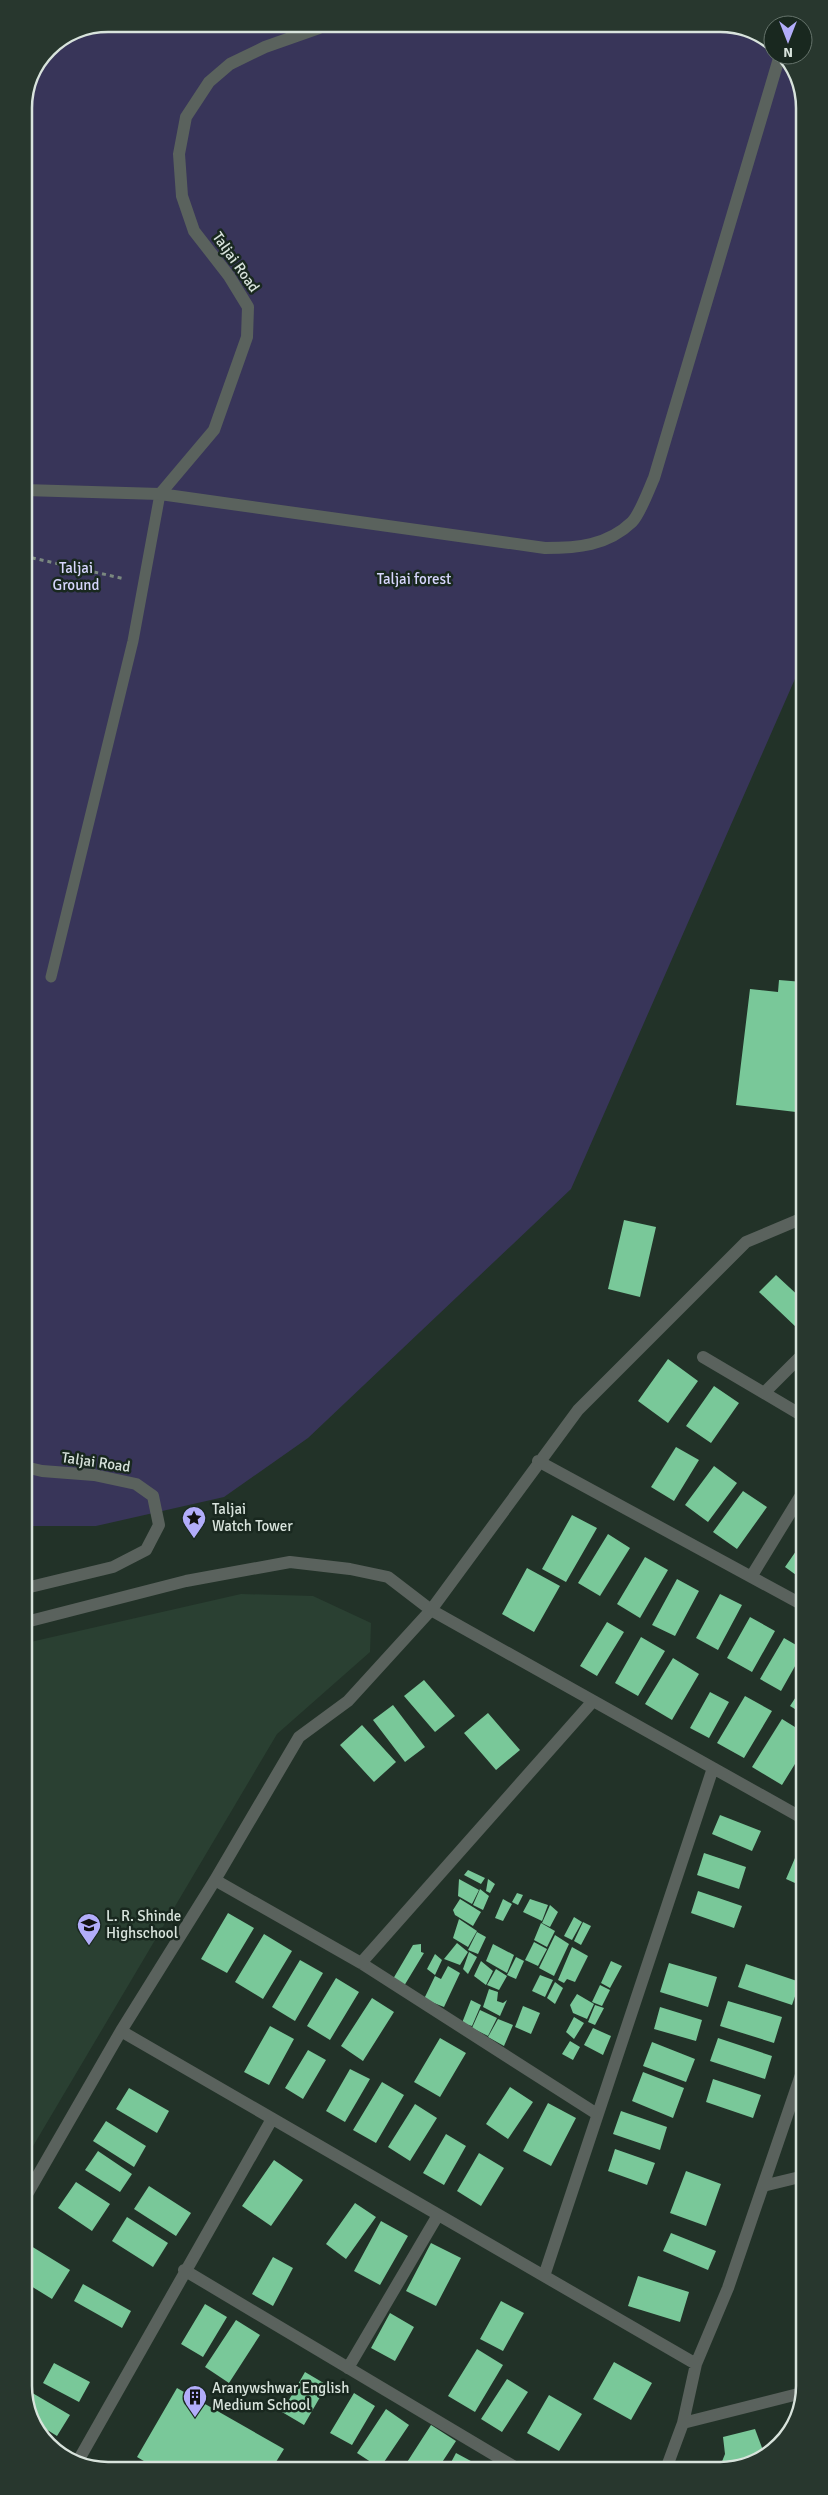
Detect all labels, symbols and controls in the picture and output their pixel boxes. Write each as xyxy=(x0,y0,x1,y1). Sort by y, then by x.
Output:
north arrow xyxy=(763,15,813,65)
text: N xyxy=(783,44,793,61)
street label: Taljai Road xyxy=(209,228,263,296)
park label: Taljai Ground xyxy=(52,559,100,594)
park label: Taljai forest xyxy=(377,570,451,588)
street label: Taljai Road xyxy=(60,1448,132,1476)
place label: Taljai Watch Tower xyxy=(212,1500,293,1535)
place icon: Taljai Watch Tower xyxy=(181,1505,207,1539)
place label: L. R. Shinde Highschool xyxy=(106,1907,181,1942)
school or university icon: L. R. Shinde Highschool xyxy=(76,1912,102,1946)
place label: Aranywshwar English Medium School xyxy=(212,2379,349,2414)
building icon: Aranywshwar English Medium School xyxy=(182,2384,208,2418)

